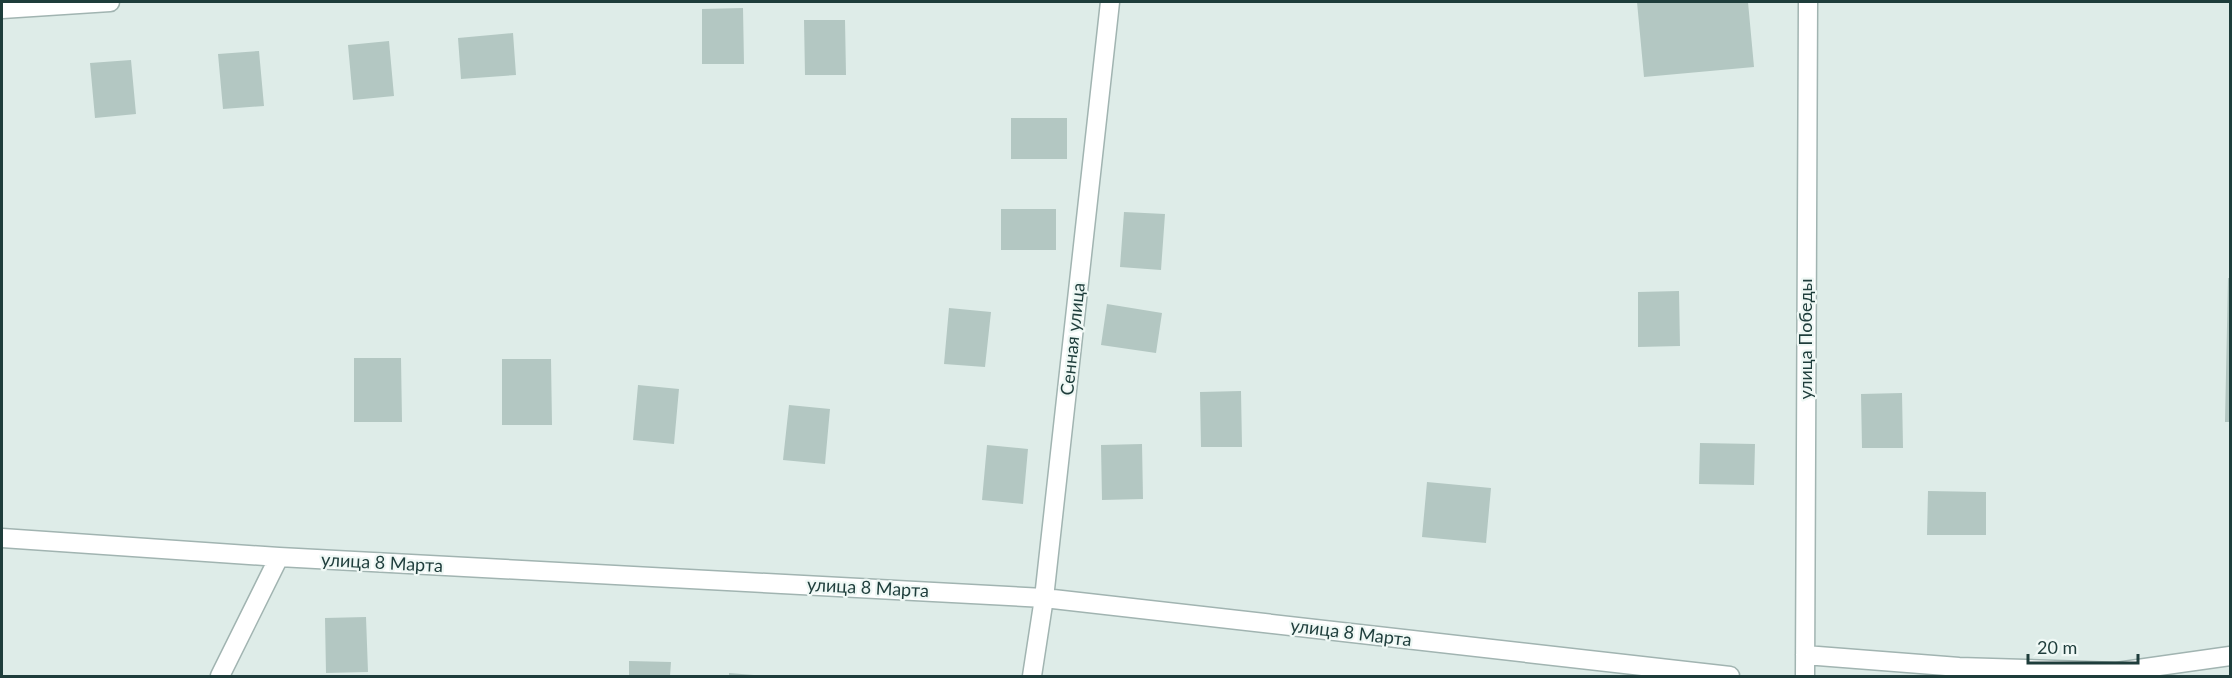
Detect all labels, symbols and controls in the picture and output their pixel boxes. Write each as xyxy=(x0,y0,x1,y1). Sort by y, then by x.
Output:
street label: улица Победы xyxy=(1794,278,1816,400)
street label: Сенная улица xyxy=(1055,281,1089,396)
street label: улица 8 Марта xyxy=(321,548,444,576)
street label: улица 8 Марта xyxy=(807,573,930,601)
street label: улица 8 Марта xyxy=(1289,614,1413,650)
scale bar xyxy=(2028,627,2138,665)
text: 20 m xyxy=(2037,636,2077,658)

